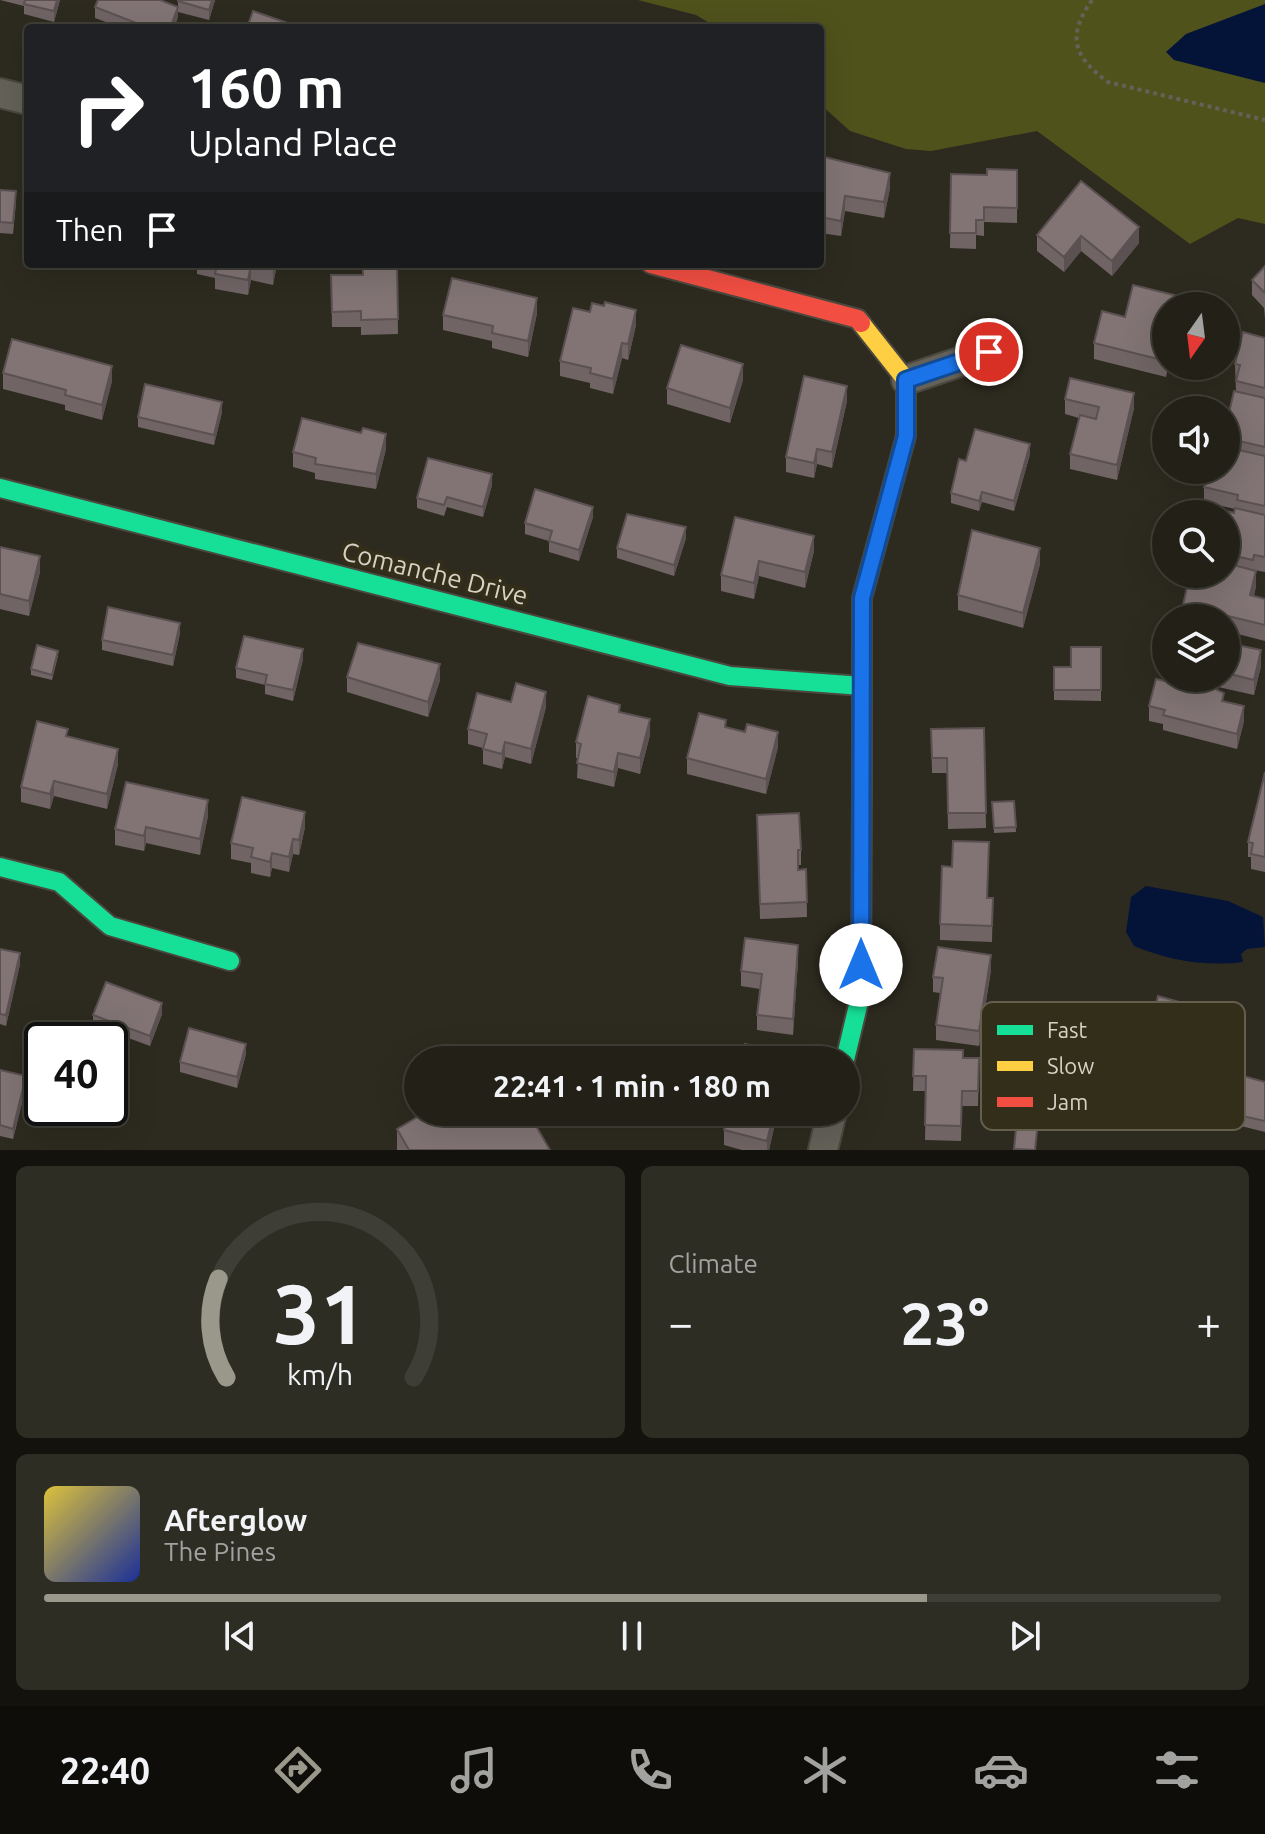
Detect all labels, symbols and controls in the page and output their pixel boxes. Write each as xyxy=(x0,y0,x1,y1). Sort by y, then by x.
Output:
icon: right xyxy=(56,56,160,160)
text: 160 m xyxy=(188,56,344,119)
text: Upland Place xyxy=(188,122,398,163)
icon: arrive xyxy=(140,208,184,252)
text: Then xyxy=(56,213,124,247)
north arrow xyxy=(1152,292,1240,380)
map controls xyxy=(1152,292,1240,692)
pin xyxy=(955,318,1023,386)
icon: arrive xyxy=(967,330,1011,374)
button: sound xyxy=(1152,396,1240,484)
button: search xyxy=(1152,500,1240,588)
street label: Comanche Drive xyxy=(339,536,531,610)
button: layers xyxy=(1152,604,1240,692)
position arrow xyxy=(819,923,903,1007)
legend xyxy=(981,1002,1245,1130)
text: Fast xyxy=(1047,1017,1088,1042)
speed limit sign: 40 xyxy=(24,1022,128,1126)
text: Slow xyxy=(1047,1053,1094,1078)
text: 22:41 · 1 min · 180 m xyxy=(493,1069,771,1103)
text: Jam xyxy=(1047,1089,1088,1114)
text: Climate xyxy=(669,1249,758,1278)
text: 31 xyxy=(273,1266,367,1360)
text: 23° xyxy=(900,1289,989,1356)
text: − xyxy=(669,1298,693,1347)
text: + xyxy=(1196,1298,1221,1347)
text: km/h xyxy=(287,1358,353,1390)
text: Afterglow xyxy=(164,1503,307,1537)
text: The Pines xyxy=(164,1537,276,1566)
icon: previous xyxy=(218,1614,262,1658)
icon: pause xyxy=(610,1614,654,1658)
icon: next xyxy=(1003,1614,1047,1658)
icon: directions xyxy=(270,1742,326,1798)
icon: music xyxy=(446,1742,502,1798)
icon: phone xyxy=(622,1742,678,1798)
icon: climate xyxy=(797,1742,853,1798)
icon: car xyxy=(973,1742,1029,1798)
icon: filters xyxy=(1149,1742,1205,1798)
text: 22:40 xyxy=(60,1750,150,1791)

